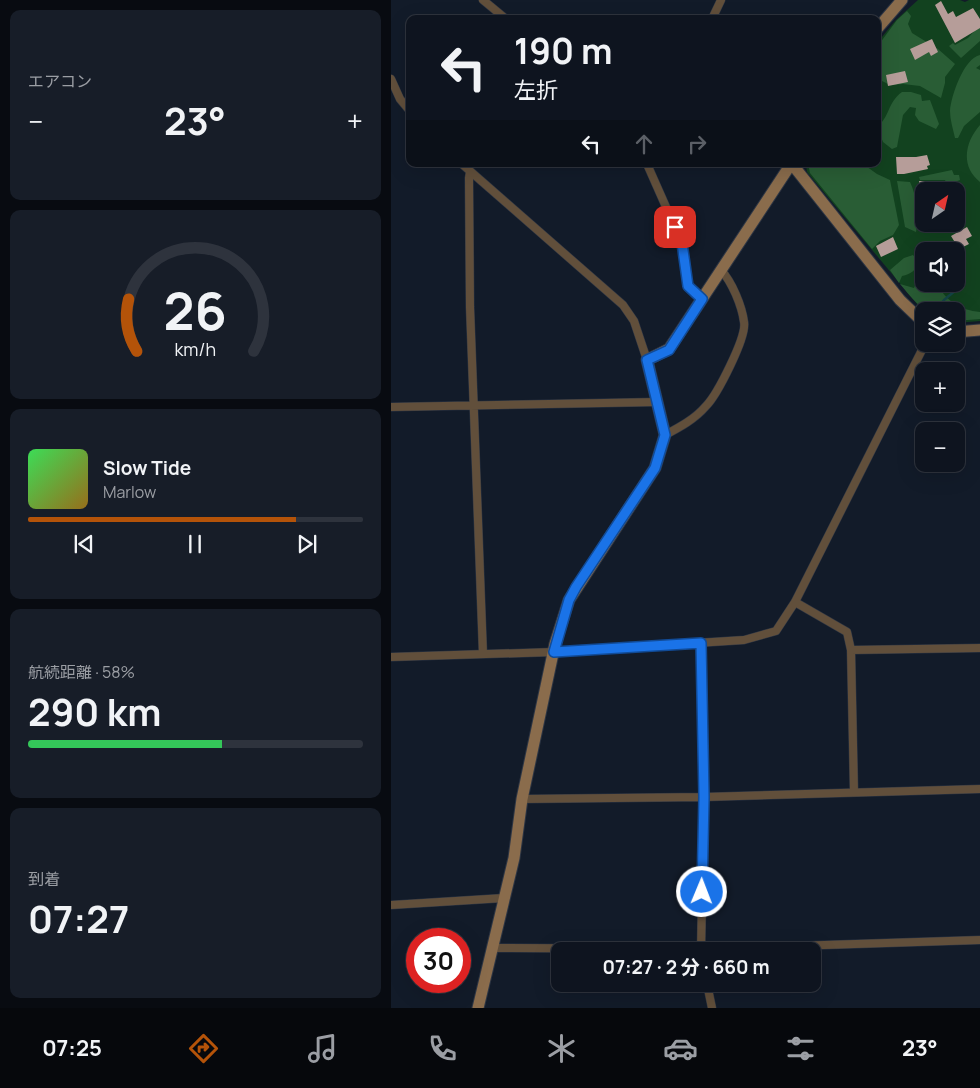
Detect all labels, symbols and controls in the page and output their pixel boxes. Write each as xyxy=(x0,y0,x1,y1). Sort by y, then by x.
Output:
text: 190 m xyxy=(514,27,613,75)
icon: left xyxy=(431,35,496,100)
text: エアコン xyxy=(28,70,92,92)
text: 左折 xyxy=(514,75,558,105)
text: 23° xyxy=(164,94,226,146)
text: − xyxy=(28,102,43,140)
text: + xyxy=(347,102,363,140)
icon: left xyxy=(577,130,605,158)
icon: ahead xyxy=(630,130,658,158)
icon: right xyxy=(683,130,711,158)
north arrow xyxy=(915,182,965,232)
map controls xyxy=(915,182,965,472)
pin xyxy=(654,206,696,248)
icon: arrive xyxy=(661,213,689,241)
button: sound xyxy=(915,242,965,292)
text: 26 xyxy=(164,275,227,346)
button: layers xyxy=(915,302,965,352)
text: km/h xyxy=(175,337,216,361)
button: + xyxy=(915,362,965,412)
button: − xyxy=(915,422,965,472)
text: Slow Tide xyxy=(103,455,191,481)
text: Marlow xyxy=(103,481,156,503)
icon: previous xyxy=(70,530,98,558)
icon: pause xyxy=(181,530,209,558)
icon: next xyxy=(293,530,321,558)
text: 航続距離 · 58% xyxy=(28,661,135,683)
text: 290 km xyxy=(28,685,161,737)
position arrow xyxy=(675,865,727,917)
text: 到着 xyxy=(28,868,60,890)
text: 07:27 xyxy=(28,892,129,944)
speed limit sign: 30 xyxy=(406,928,471,993)
text: 07:27 · 2 分 · 660 m xyxy=(602,954,770,980)
icon: directions xyxy=(186,1031,221,1066)
icon: music xyxy=(305,1031,340,1066)
icon: phone xyxy=(425,1031,460,1066)
icon: climate xyxy=(544,1031,579,1066)
icon: car xyxy=(663,1031,698,1066)
icon: filters xyxy=(783,1031,818,1066)
text: 07:25 xyxy=(42,1033,102,1063)
text: 23° xyxy=(902,1033,938,1063)

